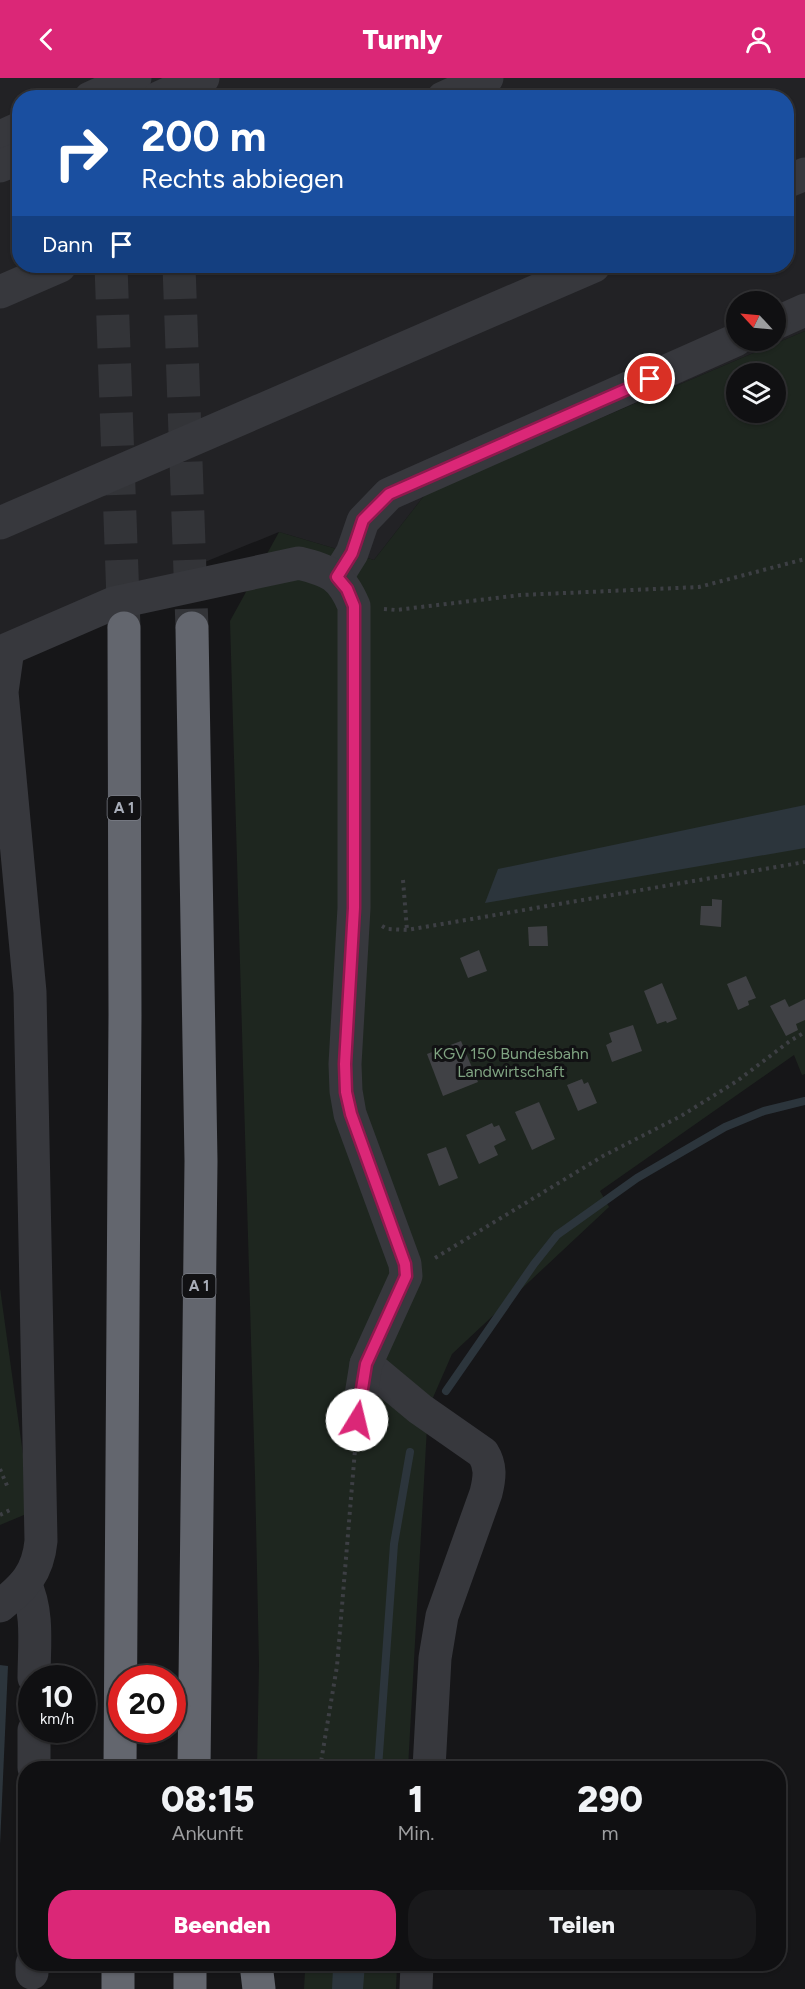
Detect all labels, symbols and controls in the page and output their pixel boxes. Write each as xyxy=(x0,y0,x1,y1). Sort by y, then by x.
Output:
icon: back xyxy=(30,23,63,56)
text: Turnly xyxy=(362,23,443,56)
icon: person xyxy=(742,23,775,56)
text: 200 m xyxy=(141,111,266,162)
icon: right xyxy=(42,114,120,192)
text: Rechts abbiegen xyxy=(141,162,344,195)
icon: arrive xyxy=(105,228,138,261)
text: Dann xyxy=(42,231,93,258)
north arrow xyxy=(726,291,786,351)
map controls xyxy=(726,291,786,423)
pin xyxy=(624,353,675,404)
icon: arrive xyxy=(633,362,666,395)
button: layers xyxy=(726,363,786,423)
road number: A 1 xyxy=(108,796,140,820)
park label: KGV 150 Bundesbahn Landwirtschaft xyxy=(433,1044,589,1081)
road number: A 1 xyxy=(182,1274,216,1298)
position arrow xyxy=(325,1388,389,1452)
speed limit sign: 20 xyxy=(108,1665,186,1743)
text: 10 xyxy=(41,1678,73,1715)
text: km/h xyxy=(40,1710,74,1728)
text: 08:15 xyxy=(161,1778,254,1821)
text: 1 xyxy=(408,1778,424,1821)
text: 290 xyxy=(577,1778,643,1821)
text: Ankunft xyxy=(172,1821,244,1845)
text: Min. xyxy=(397,1821,434,1845)
text: m xyxy=(602,1821,619,1845)
button: Beenden xyxy=(48,1890,396,1959)
button: Teilen xyxy=(408,1890,756,1959)

